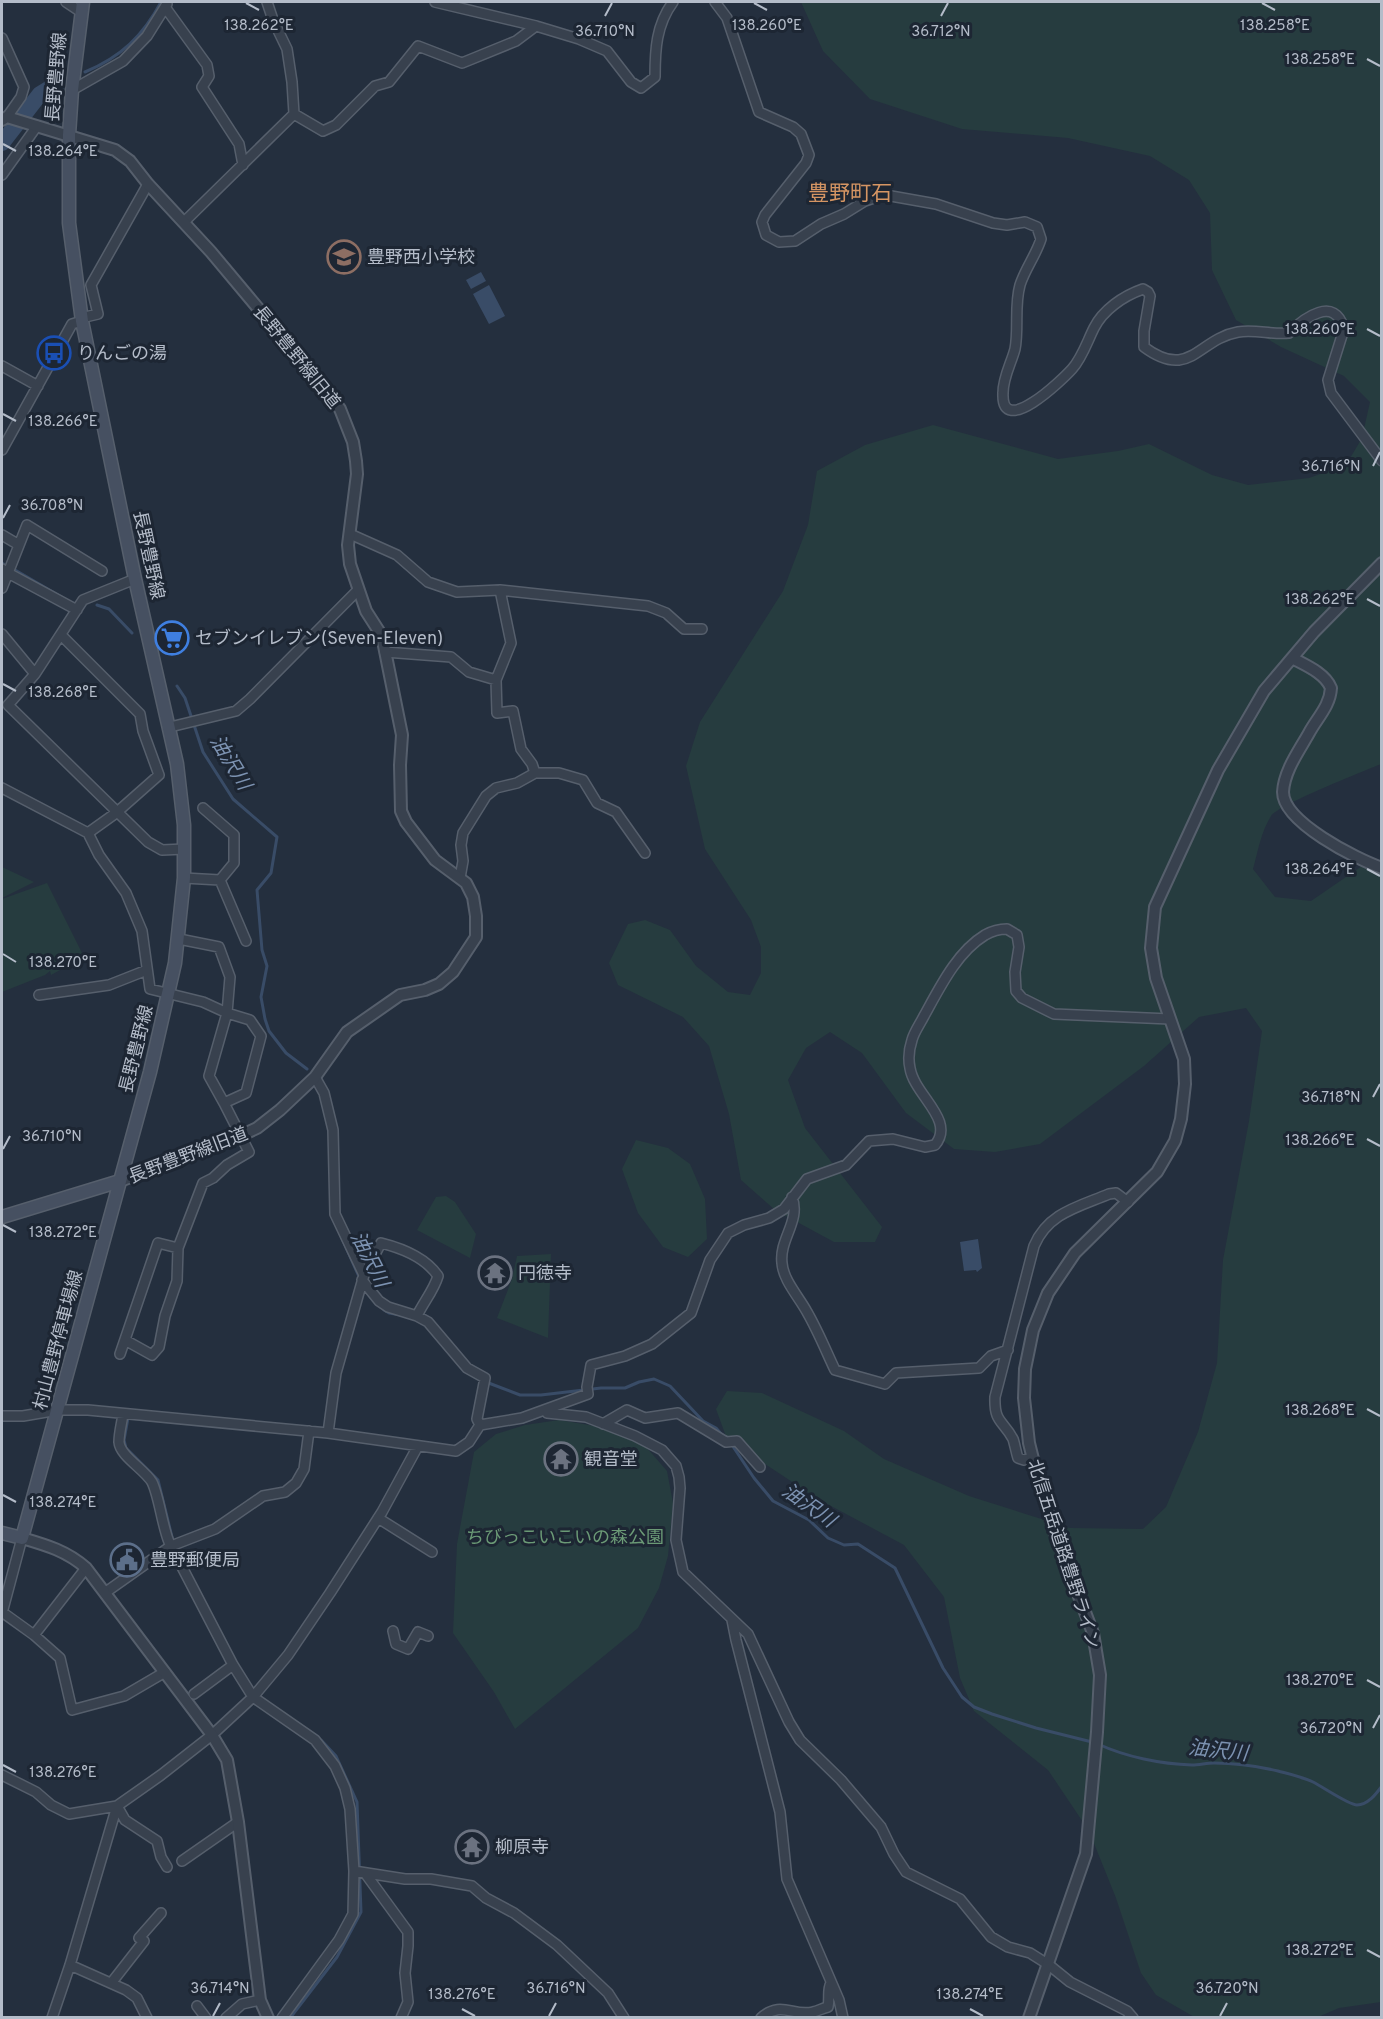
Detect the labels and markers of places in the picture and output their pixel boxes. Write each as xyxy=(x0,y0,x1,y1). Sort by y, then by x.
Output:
school or university icon: 豊野西小学校 xyxy=(326,239,362,275)
place label: 豊野西小学校 xyxy=(367,247,475,270)
bus stop icon: りんごの湯 xyxy=(36,335,72,371)
place label: りんごの湯 xyxy=(77,343,167,366)
supermarket icon: セブンイレブン(Seven-Eleven) xyxy=(154,620,190,656)
place label: セブンイレブン(Seven-Eleven) xyxy=(195,628,443,651)
temple icon: 円徳寺 xyxy=(477,1255,513,1291)
place label: 円徳寺 xyxy=(518,1263,572,1286)
temple icon: 観音堂 xyxy=(543,1441,579,1477)
place label: 観音堂 xyxy=(584,1449,638,1472)
public building icon: 豊野郵便局 xyxy=(109,1542,145,1578)
place label: 豊野郵便局 xyxy=(150,1550,240,1573)
temple icon: 柳原寺 xyxy=(454,1829,490,1865)
place label: 柳原寺 xyxy=(495,1837,549,1860)

